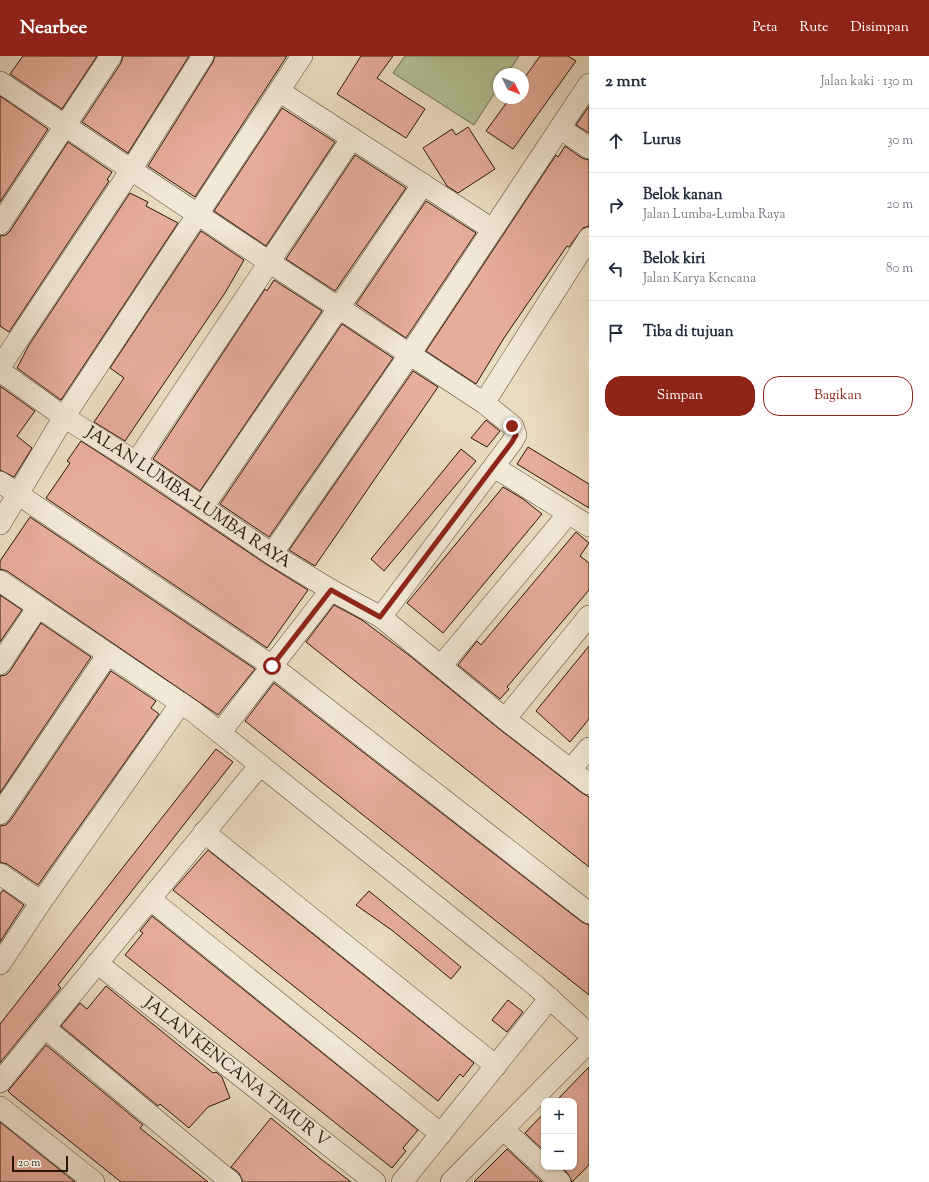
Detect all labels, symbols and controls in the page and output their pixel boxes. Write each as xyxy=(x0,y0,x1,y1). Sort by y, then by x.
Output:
text: Nearbee xyxy=(20,15,87,42)
text: Peta xyxy=(752,18,777,38)
text: Rute xyxy=(799,18,829,38)
text: Disimpan xyxy=(851,18,909,38)
north arrow xyxy=(493,68,529,104)
text: 2 mnt xyxy=(605,70,646,94)
text: Jalan kaki · 130 m xyxy=(821,73,913,91)
icon: ahead xyxy=(605,130,627,152)
text: Lurus xyxy=(643,130,681,151)
text: 30 m xyxy=(887,132,913,150)
text: Belok kanan xyxy=(643,185,723,206)
icon: right xyxy=(605,194,627,216)
text: 20 m xyxy=(887,196,913,214)
text: Jalan Lumba-Lumba Raya xyxy=(643,206,786,224)
text: Belok kiri xyxy=(643,249,705,270)
icon: left xyxy=(605,258,627,280)
text: 80 m xyxy=(886,260,913,278)
text: Jalan Karya Kencana xyxy=(643,270,756,288)
icon: arrive xyxy=(605,322,627,344)
text: Tiba di tujuan xyxy=(643,322,734,343)
button: Simpan xyxy=(605,376,755,416)
button: Bagikan xyxy=(763,376,913,416)
route end xyxy=(503,417,521,435)
street label: JALAN LUMBA-LUMBA RAYA xyxy=(80,421,296,575)
route start xyxy=(263,657,281,675)
street label: JALAN KENCANA TIMUR V xyxy=(137,991,334,1153)
map controls xyxy=(541,1098,577,1170)
button: + xyxy=(541,1098,577,1134)
button: − xyxy=(541,1134,577,1170)
scale bar xyxy=(12,1154,68,1173)
text: 20 m xyxy=(18,1155,40,1171)

